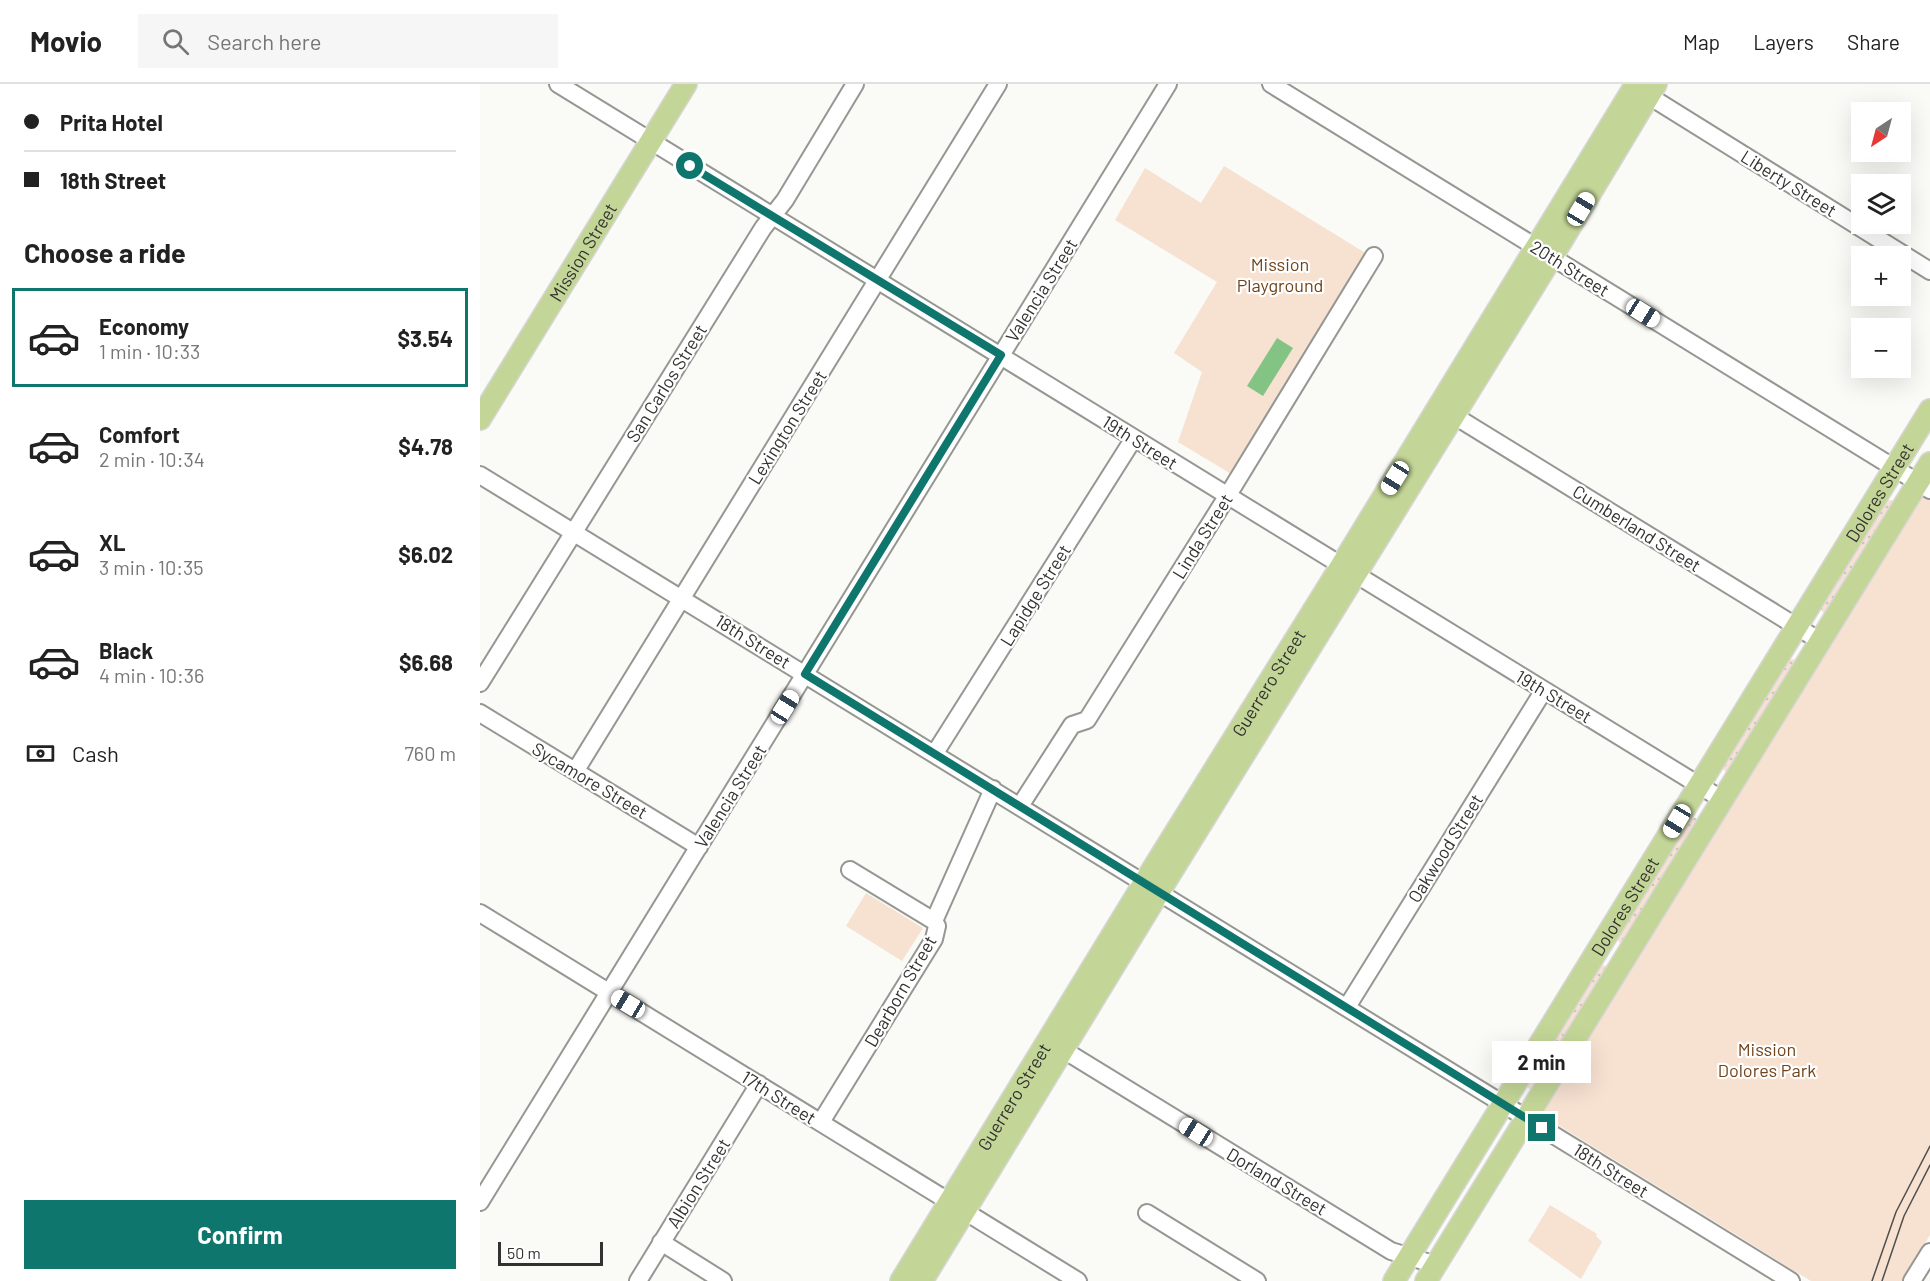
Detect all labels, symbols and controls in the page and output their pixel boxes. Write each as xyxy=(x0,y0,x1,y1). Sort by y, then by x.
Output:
search box xyxy=(138,14,558,68)
text: Movio xyxy=(30,24,102,58)
icon: search xyxy=(159,25,192,58)
text: Search here xyxy=(207,28,322,54)
text: Map xyxy=(1683,29,1720,54)
text: Layers xyxy=(1753,29,1814,54)
text: Share xyxy=(1847,29,1900,54)
north arrow xyxy=(1851,102,1911,162)
map controls xyxy=(1851,102,1911,378)
text: Prita Hotel xyxy=(60,109,163,135)
street label: Liberty Street xyxy=(1737,145,1841,221)
route start xyxy=(676,152,703,179)
text: 18th Street xyxy=(60,167,166,193)
button: layers xyxy=(1851,174,1911,234)
car xyxy=(1564,189,1598,229)
street label: Mission Street xyxy=(544,199,621,305)
street label: Valencia Street xyxy=(1000,234,1082,346)
street label: 20th Street xyxy=(1527,235,1613,301)
text: Choose a ride xyxy=(24,236,186,268)
button: + xyxy=(1851,246,1911,306)
park label: Mission Playground xyxy=(1237,253,1323,296)
car xyxy=(1623,296,1663,330)
icon: car xyxy=(27,311,81,365)
text: Economy xyxy=(99,313,189,339)
button: − xyxy=(1851,318,1911,378)
street label: San Carlos Street xyxy=(621,320,711,446)
text: $3.54 xyxy=(397,325,453,351)
text: 1 min · 10:33 xyxy=(99,339,200,363)
street label: Lexington Street xyxy=(743,366,831,488)
street label: 19th Street xyxy=(1098,410,1182,474)
icon: car xyxy=(27,419,81,473)
text: Comfort xyxy=(99,421,180,447)
text: $4.78 xyxy=(398,433,453,459)
street label: Dolores Street xyxy=(1841,439,1918,546)
text: 2 min · 10:34 xyxy=(99,447,205,471)
car xyxy=(1378,458,1412,498)
street label: Cumberland Street xyxy=(1569,480,1705,576)
street label: Linda Street xyxy=(1167,489,1237,583)
icon: car xyxy=(27,527,81,581)
text: XL xyxy=(99,529,125,555)
street label: Lapidge Street xyxy=(995,540,1075,650)
text: $6.02 xyxy=(398,541,453,567)
text: 3 min · 10:35 xyxy=(99,555,204,579)
street label: 18th Street xyxy=(711,609,795,673)
street label: Guerrero Street xyxy=(1227,625,1310,740)
icon: car xyxy=(27,635,81,689)
text: Black xyxy=(99,637,153,663)
text: $6.68 xyxy=(399,649,453,675)
text: 4 min · 10:36 xyxy=(99,663,204,687)
street label: 19th Street xyxy=(1512,665,1596,727)
car xyxy=(768,687,802,727)
icon: cash xyxy=(24,737,57,770)
street label: Sycamore Street xyxy=(528,737,652,823)
text: Cash xyxy=(72,740,119,766)
street label: Valencia Street xyxy=(689,740,771,852)
text: 760 m xyxy=(404,741,456,765)
street label: Oakwood Street xyxy=(1403,790,1487,906)
car xyxy=(1660,801,1694,841)
street label: Dolores Street xyxy=(1586,853,1663,960)
street label: Dearborn Street xyxy=(859,931,941,1051)
car xyxy=(608,987,648,1021)
park label: Mission Dolores Park xyxy=(1718,1038,1816,1081)
street label: Guerrero Street xyxy=(972,1039,1055,1154)
callout: 2 min xyxy=(1492,1041,1592,1083)
text: 2 min xyxy=(1518,1050,1565,1074)
street label: 17th Street xyxy=(738,1065,820,1129)
route end xyxy=(1528,1114,1555,1141)
car xyxy=(1176,1115,1216,1149)
street label: Albion Street xyxy=(662,1134,734,1232)
street label: 18th Street xyxy=(1569,1138,1653,1202)
street label: Dorland Street xyxy=(1223,1142,1331,1220)
button: Confirm xyxy=(24,1200,456,1269)
scale bar xyxy=(498,1239,603,1266)
text: 50 m xyxy=(507,1243,541,1262)

